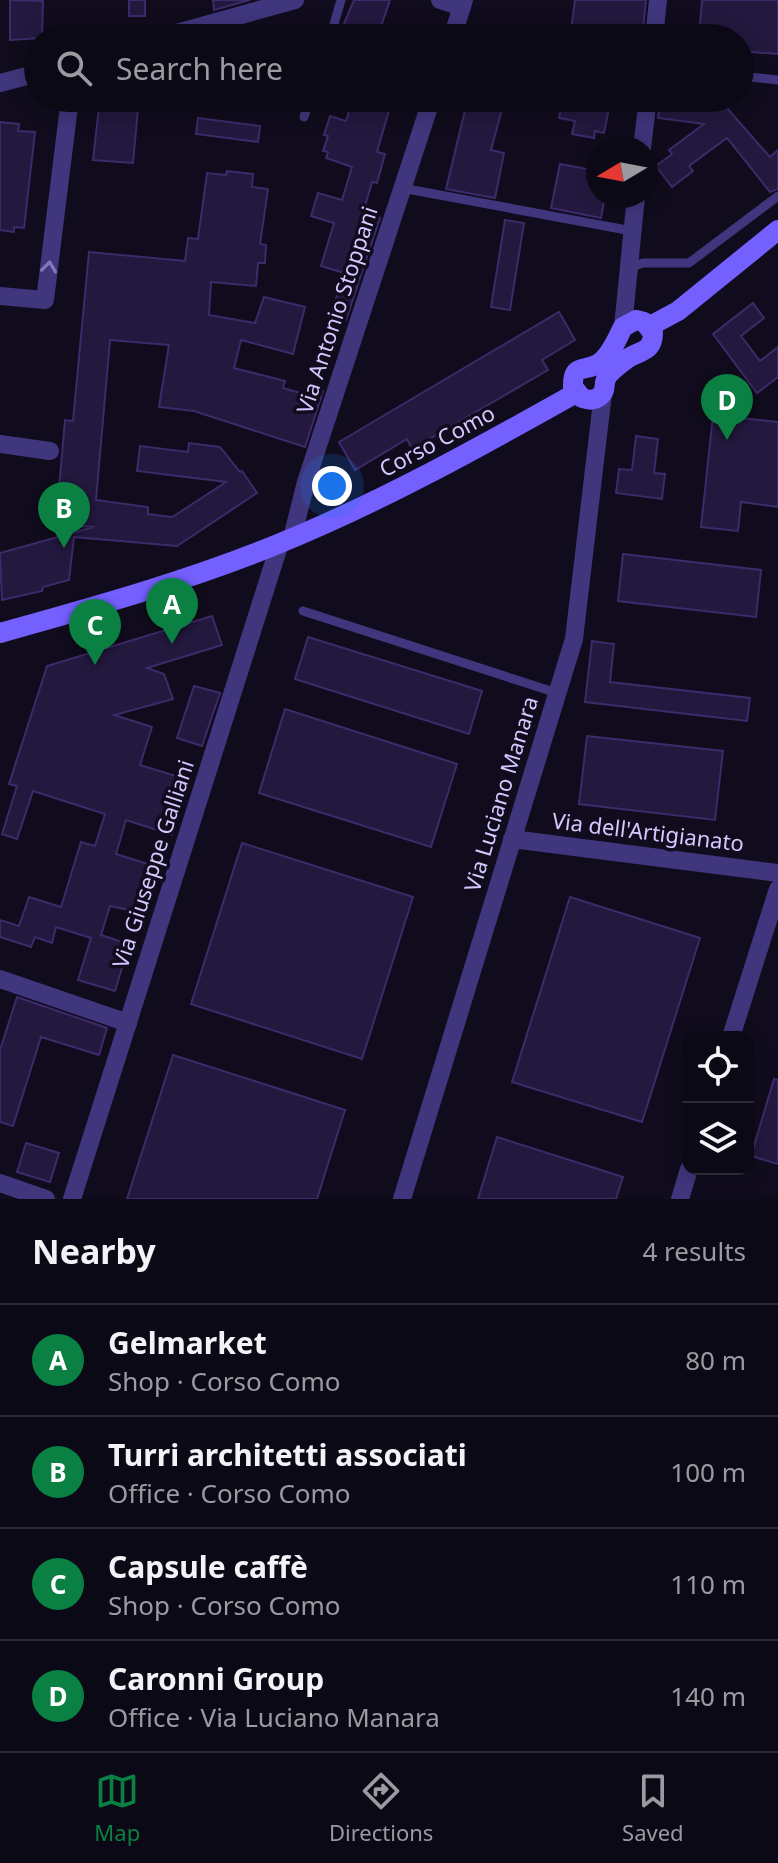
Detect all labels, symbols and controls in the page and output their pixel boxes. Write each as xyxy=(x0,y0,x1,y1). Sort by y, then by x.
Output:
search box xyxy=(24,24,754,112)
icon: search xyxy=(52,46,96,90)
text: Search here xyxy=(116,48,283,89)
north arrow xyxy=(586,136,658,208)
street label: Via Antonio Stoppani xyxy=(288,202,384,417)
one-way arrow xyxy=(40,260,57,274)
pin: D xyxy=(701,374,753,440)
street label: Corso Como xyxy=(373,397,500,483)
your location xyxy=(312,466,352,506)
pin: B xyxy=(38,482,90,548)
pin: A xyxy=(146,578,198,644)
pin: C xyxy=(69,599,121,665)
street label: Via Luciano Manara xyxy=(456,692,544,895)
street label: Via Giuseppe Galliani xyxy=(104,756,200,972)
street label: Via dell'Artigianato xyxy=(550,804,746,858)
map controls xyxy=(682,1031,754,1175)
button: locate xyxy=(682,1031,754,1103)
button: layers xyxy=(682,1103,754,1175)
text: Nearby xyxy=(32,1228,156,1274)
text: 4 results xyxy=(642,1233,746,1269)
text: Gelmarket xyxy=(108,1322,267,1363)
text: A xyxy=(49,1342,67,1378)
text: 80 m xyxy=(685,1342,746,1378)
text: Shop · Corso Como xyxy=(108,1363,341,1399)
text: Turri architetti associati xyxy=(108,1434,467,1475)
text: B xyxy=(49,1454,67,1490)
text: 100 m xyxy=(670,1454,746,1490)
text: Office · Corso Como xyxy=(108,1475,351,1511)
text: Capsule caffè xyxy=(108,1546,308,1587)
text: C xyxy=(50,1566,66,1602)
text: 110 m xyxy=(670,1566,746,1602)
text: Shop · Corso Como xyxy=(108,1587,341,1623)
text: Caronni Group xyxy=(108,1658,324,1699)
text: D xyxy=(48,1678,68,1714)
text: 140 m xyxy=(670,1678,746,1714)
text: Office · Via Luciano Manara xyxy=(108,1699,440,1735)
tab: Map xyxy=(94,1769,140,1847)
tab: Directions xyxy=(329,1769,433,1847)
tab: Saved xyxy=(622,1769,684,1847)

